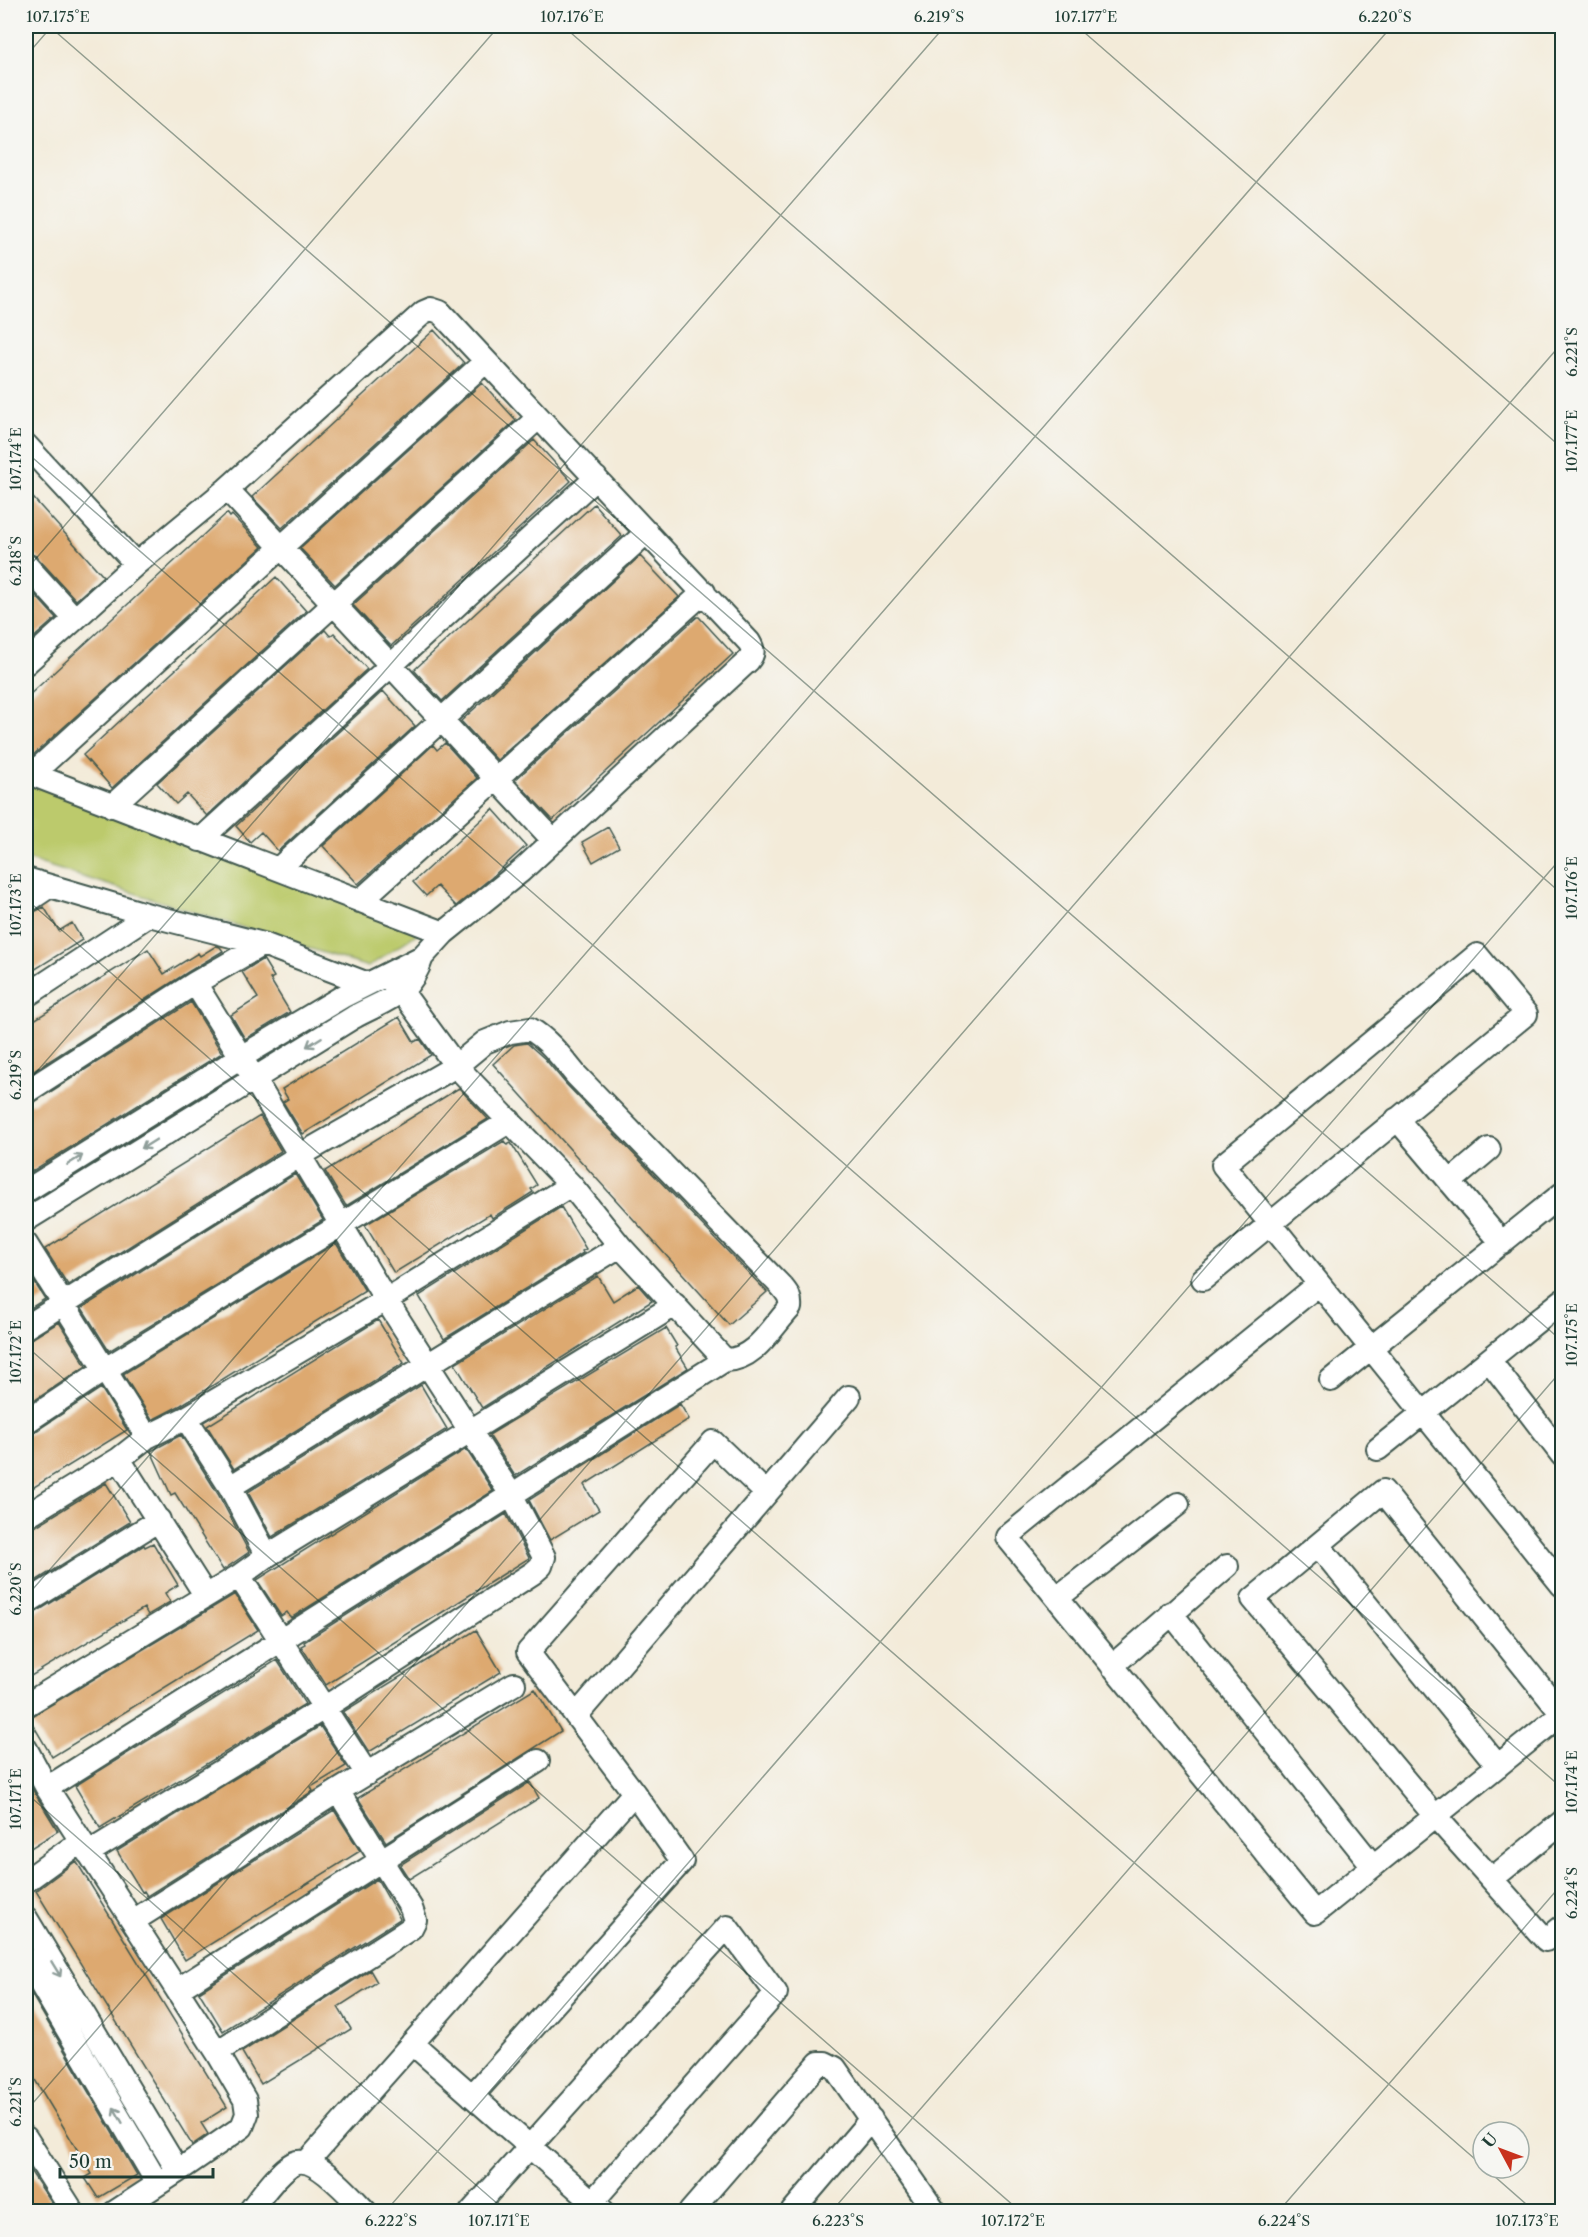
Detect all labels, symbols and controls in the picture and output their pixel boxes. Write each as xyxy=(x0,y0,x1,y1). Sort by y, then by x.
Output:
text: 107.175°E xyxy=(26,7,90,26)
text: 107.176°E xyxy=(540,7,604,26)
text: 6.219°S xyxy=(914,7,964,26)
text: 107.177°E xyxy=(1055,7,1117,26)
text: 6.220°S xyxy=(1358,7,1412,26)
text: 6.221°S xyxy=(1562,327,1581,377)
text: 107.177°E xyxy=(1562,410,1581,472)
text: 107.174°E xyxy=(6,427,25,491)
text: 6.218°S xyxy=(6,536,25,586)
text: 107.176°E xyxy=(1562,856,1581,920)
text: 107.173°E xyxy=(6,873,25,937)
one-way arrow xyxy=(306,1035,323,1048)
text: 6.219°S xyxy=(6,1050,25,1100)
one-way arrow xyxy=(141,1139,158,1151)
one-way arrow xyxy=(66,1154,83,1166)
text: 107.175°E xyxy=(1562,1303,1581,1367)
text: 107.172°E xyxy=(6,1320,25,1384)
text: 6.220°S xyxy=(6,1562,25,1616)
text: 107.174°E xyxy=(1562,1750,1581,1814)
text: 107.171°E xyxy=(6,1768,25,1830)
text: 6.224°S xyxy=(1562,1867,1581,1919)
one-way arrow xyxy=(50,1960,62,1977)
text: 6.221°S xyxy=(6,2077,25,2127)
one-way arrow xyxy=(111,2107,123,2124)
north arrow xyxy=(1471,2120,1531,2180)
text: U xyxy=(1478,2129,1501,2152)
scale bar xyxy=(60,2141,213,2179)
text: 50 m xyxy=(69,2151,112,2173)
text: 6.222°S xyxy=(365,2211,417,2230)
text: 107.171°E xyxy=(468,2211,530,2230)
text: 6.223°S xyxy=(812,2211,864,2230)
text: 107.172°E xyxy=(981,2211,1045,2230)
text: 6.224°S xyxy=(1258,2211,1310,2230)
text: 107.173°E xyxy=(1495,2211,1559,2230)

